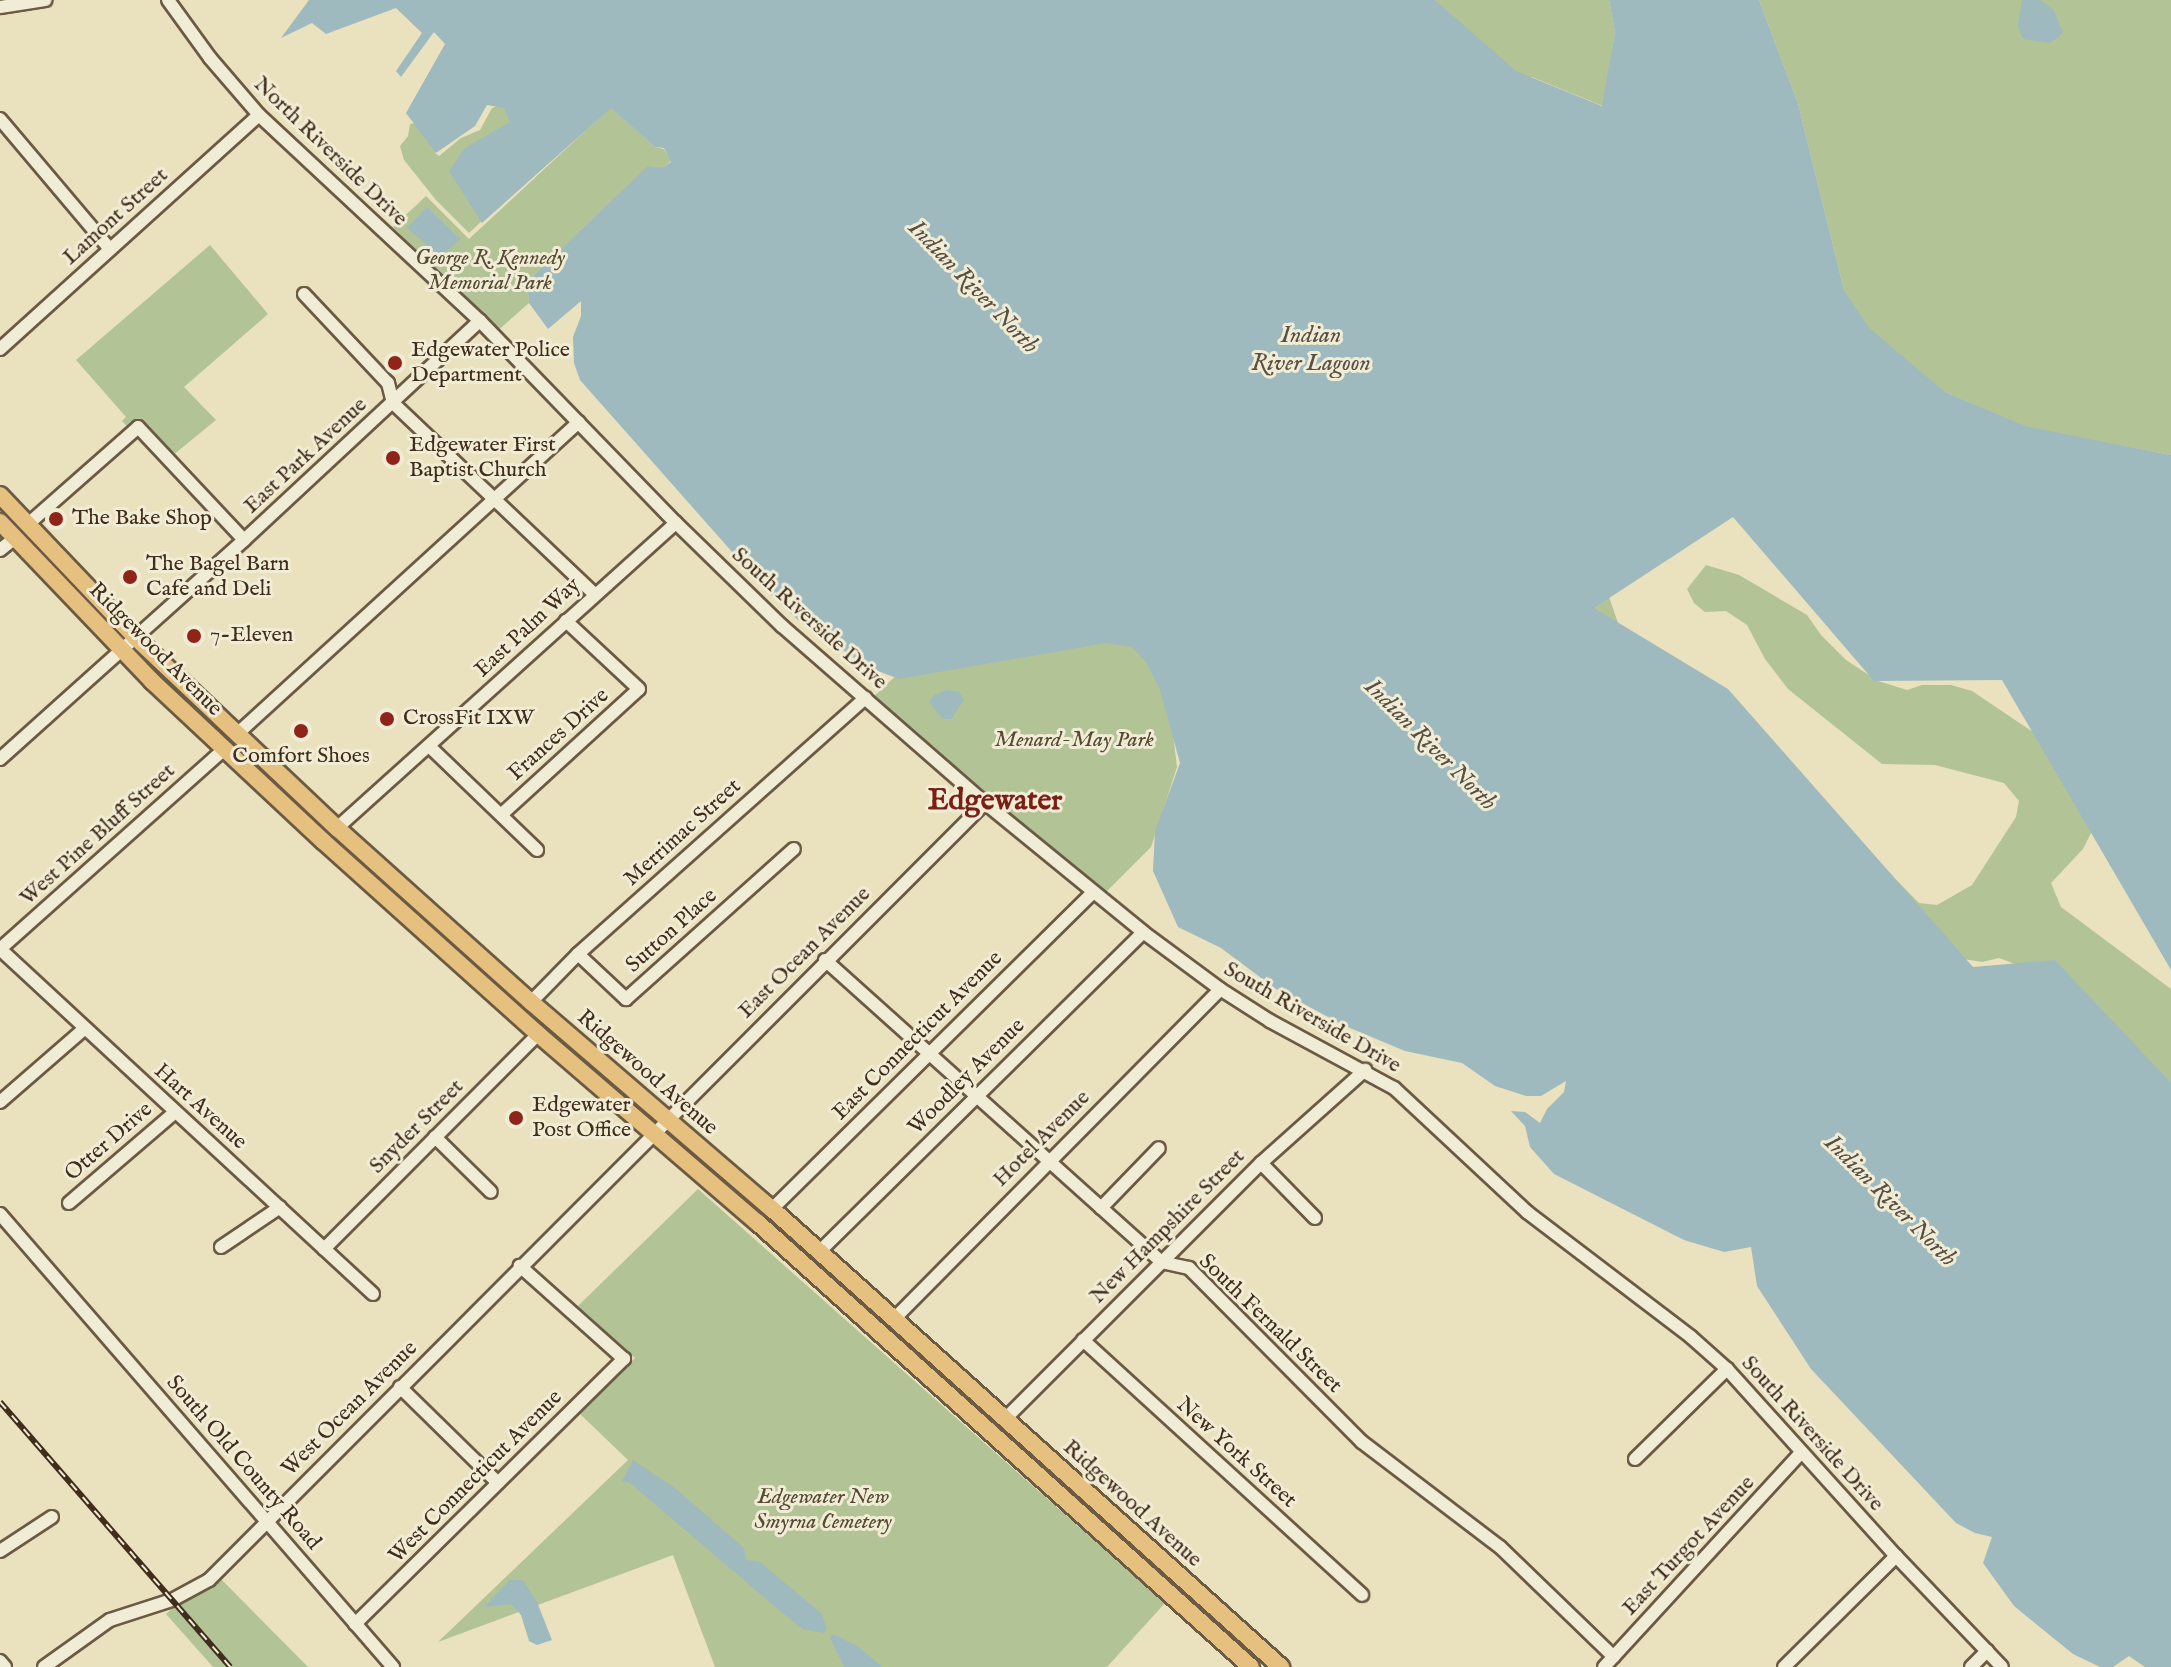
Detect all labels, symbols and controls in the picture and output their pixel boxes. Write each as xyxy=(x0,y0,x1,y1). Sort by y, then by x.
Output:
street label: North Riverside Drive xyxy=(247,72,413,232)
street label: Lamont Street xyxy=(58,163,174,271)
water label: Indian River North xyxy=(902,214,1044,360)
park label: George R. Kennedy Memorial Park xyxy=(415,245,565,296)
water label: Indian River Lagoon xyxy=(1251,322,1371,378)
place label: Edgewater Police Department xyxy=(411,337,570,388)
marker: Edgewater Police Department xyxy=(386,354,404,372)
street label: East Park Avenue xyxy=(239,392,373,520)
place label: Edgewater First Baptist Church xyxy=(409,432,556,484)
marker: Edgewater First Baptist Church xyxy=(384,449,402,467)
place label: The Bake Shop xyxy=(72,506,212,532)
marker: The Bake Shop xyxy=(47,510,65,528)
street label: South Riverside Drive xyxy=(726,542,892,696)
place label: The Bagel Barn Cafe and Deli xyxy=(146,551,289,602)
marker: The Bagel Barn Cafe and Deli xyxy=(121,568,139,586)
street label: East Palm Way xyxy=(470,572,586,684)
street label: Ridgewood Avenue xyxy=(83,578,227,722)
place label: 7-Eleven xyxy=(210,623,293,649)
marker: 7-Eleven xyxy=(185,627,203,645)
water label: Indian River North xyxy=(1358,673,1502,817)
street label: Frances Drive xyxy=(503,683,615,787)
place label: CrossFit IXW xyxy=(403,706,534,732)
marker: CrossFit IXW xyxy=(378,710,396,728)
marker: Comfort Shoes xyxy=(292,722,310,740)
park label: Menard-May Park xyxy=(994,728,1154,754)
place label: Comfort Shoes xyxy=(232,744,370,770)
street label: West Pine Bluff Street xyxy=(15,758,181,912)
street label: Merrimac Street xyxy=(619,774,747,892)
district label: Edgewater xyxy=(928,783,1062,819)
street label: East Ocean Avenue xyxy=(733,881,877,1025)
street label: Sutton Place xyxy=(621,883,723,979)
street label: East Connecticut Avenue xyxy=(828,946,1008,1126)
street label: South Riverside Drive xyxy=(1219,957,1405,1079)
street label: Ridgewood Avenue xyxy=(571,1005,723,1141)
street label: Woodley Avenue xyxy=(903,1013,1031,1141)
street label: Hart Avenue xyxy=(148,1058,252,1156)
street label: Snyder Street xyxy=(364,1074,470,1180)
street label: Hotel Avenue xyxy=(988,1085,1096,1193)
place label: Edgewater Post Office xyxy=(532,1092,631,1144)
street label: Otter Drive xyxy=(60,1097,158,1187)
marker: Edgewater Post Office xyxy=(507,1109,525,1127)
water label: Indian River North xyxy=(1818,1129,1962,1273)
street label: New Hampshire Street xyxy=(1085,1144,1251,1310)
street label: South Fernald Street xyxy=(1193,1249,1347,1399)
street label: West Ocean Avenue xyxy=(277,1336,423,1482)
street label: South Riverside Drive xyxy=(1735,1351,1889,1517)
street label: South Old County Road xyxy=(160,1370,326,1556)
street label: West Connecticut Avenue xyxy=(384,1385,568,1569)
street label: New York Street xyxy=(1171,1392,1301,1514)
street label: Ridgewood Avenue xyxy=(1057,1435,1207,1573)
street label: East Turgot Avenue xyxy=(1617,1471,1761,1621)
park label: Edgewater New Smyrna Cemetery xyxy=(754,1484,892,1536)

